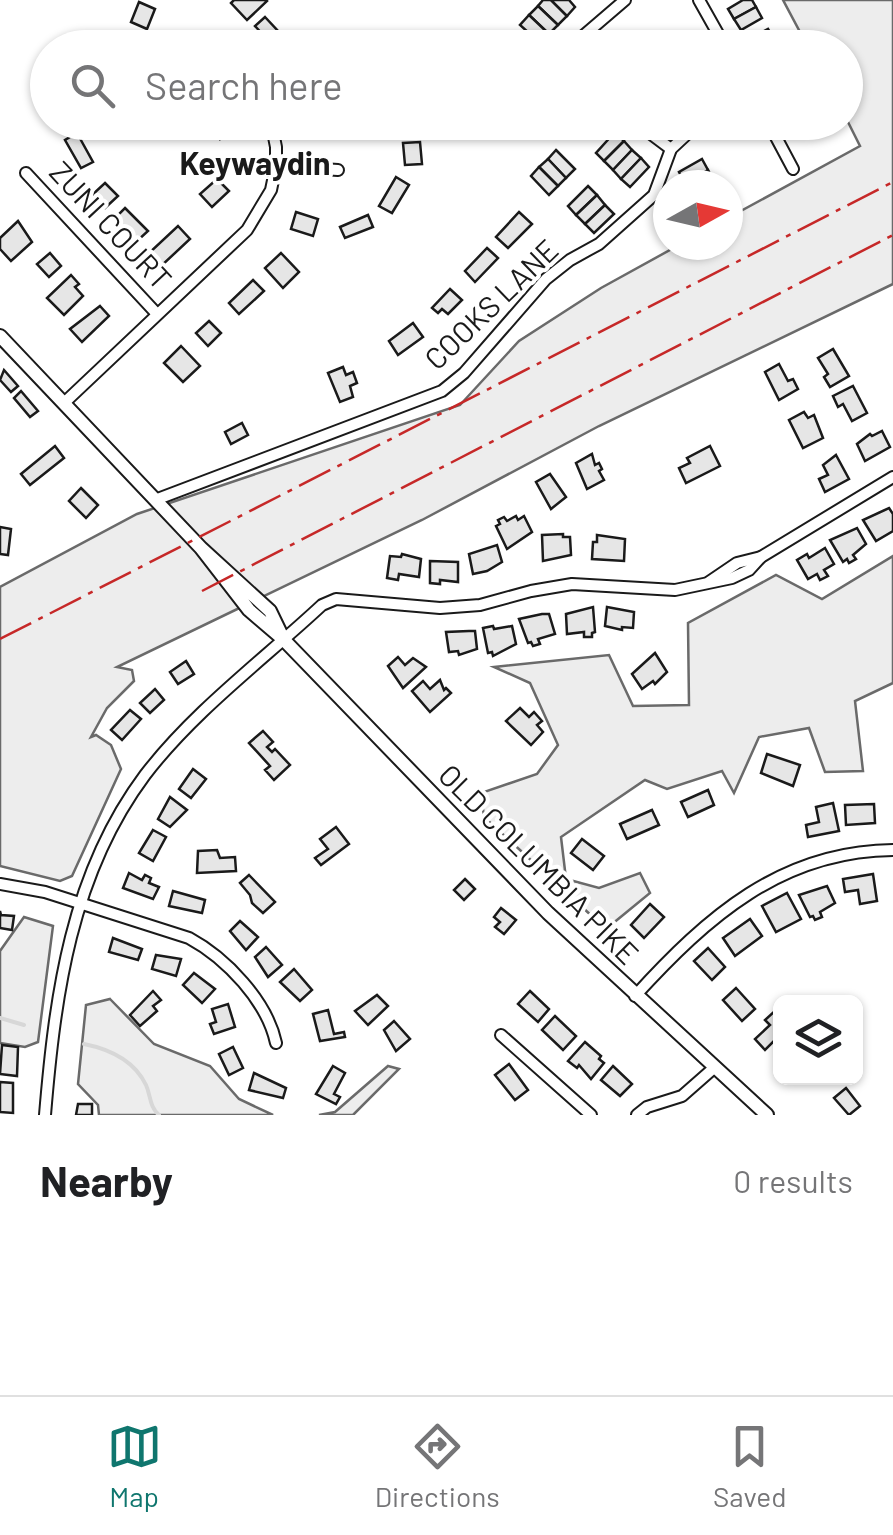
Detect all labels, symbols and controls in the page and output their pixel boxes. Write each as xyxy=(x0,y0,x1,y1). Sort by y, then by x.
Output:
search box xyxy=(30,30,863,140)
icon: search xyxy=(65,58,120,113)
text: Search here xyxy=(145,62,343,108)
district label: Keywaydin xyxy=(179,143,331,181)
street label: ZUNI COURT xyxy=(43,153,180,296)
north arrow xyxy=(653,170,743,260)
street label: COOKS LANE xyxy=(416,231,565,376)
street label: OLD COLUMBIA PIKE xyxy=(432,756,647,971)
map controls xyxy=(773,995,863,1085)
button: layers xyxy=(773,995,863,1085)
text: Nearby xyxy=(40,1155,173,1205)
text: 0 results xyxy=(733,1161,853,1199)
tab: Map xyxy=(107,1419,162,1513)
tab: Directions xyxy=(375,1419,500,1513)
tab: Saved xyxy=(713,1419,786,1513)

